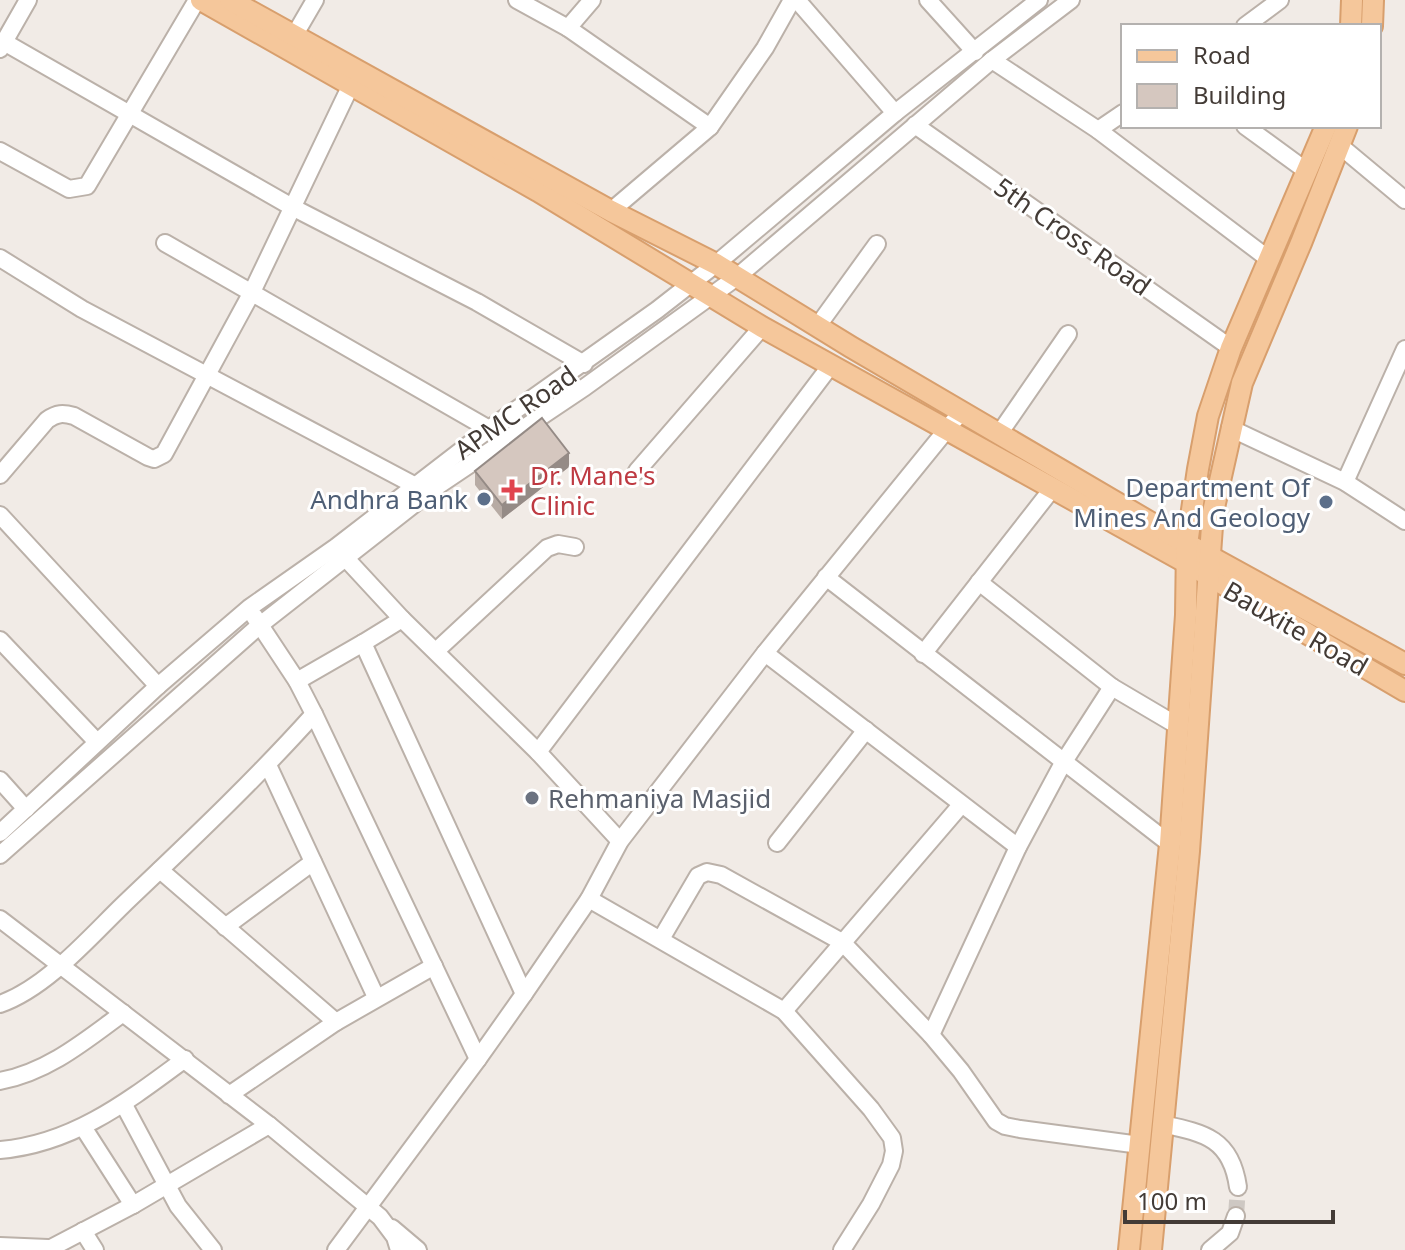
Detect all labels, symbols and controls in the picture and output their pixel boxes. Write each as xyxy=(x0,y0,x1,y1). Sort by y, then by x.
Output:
legend xyxy=(1121,24,1381,128)
text: Road xyxy=(1193,38,1251,71)
text: Building xyxy=(1193,78,1286,111)
street label: 5th Cross Road xyxy=(987,169,1159,303)
street label: APMC Road xyxy=(447,357,583,467)
place label: Dr. Mane's Clinic xyxy=(530,457,655,523)
place label: Department Of Mines And Geology xyxy=(1073,469,1312,535)
marker: Dr. Mane's Clinic xyxy=(501,479,523,501)
place label: Andhra Bank xyxy=(310,481,468,517)
marker: Andhra Bank xyxy=(475,490,493,508)
marker: Department Of Mines And Geology xyxy=(1317,493,1335,511)
street label: Bauxite Road xyxy=(1217,572,1375,684)
place label: Rehmaniya Masjid xyxy=(548,780,771,816)
marker: Rehmaniya Masjid xyxy=(523,789,541,807)
scale bar xyxy=(1125,1174,1333,1224)
text: 100 m xyxy=(1137,1184,1207,1217)

